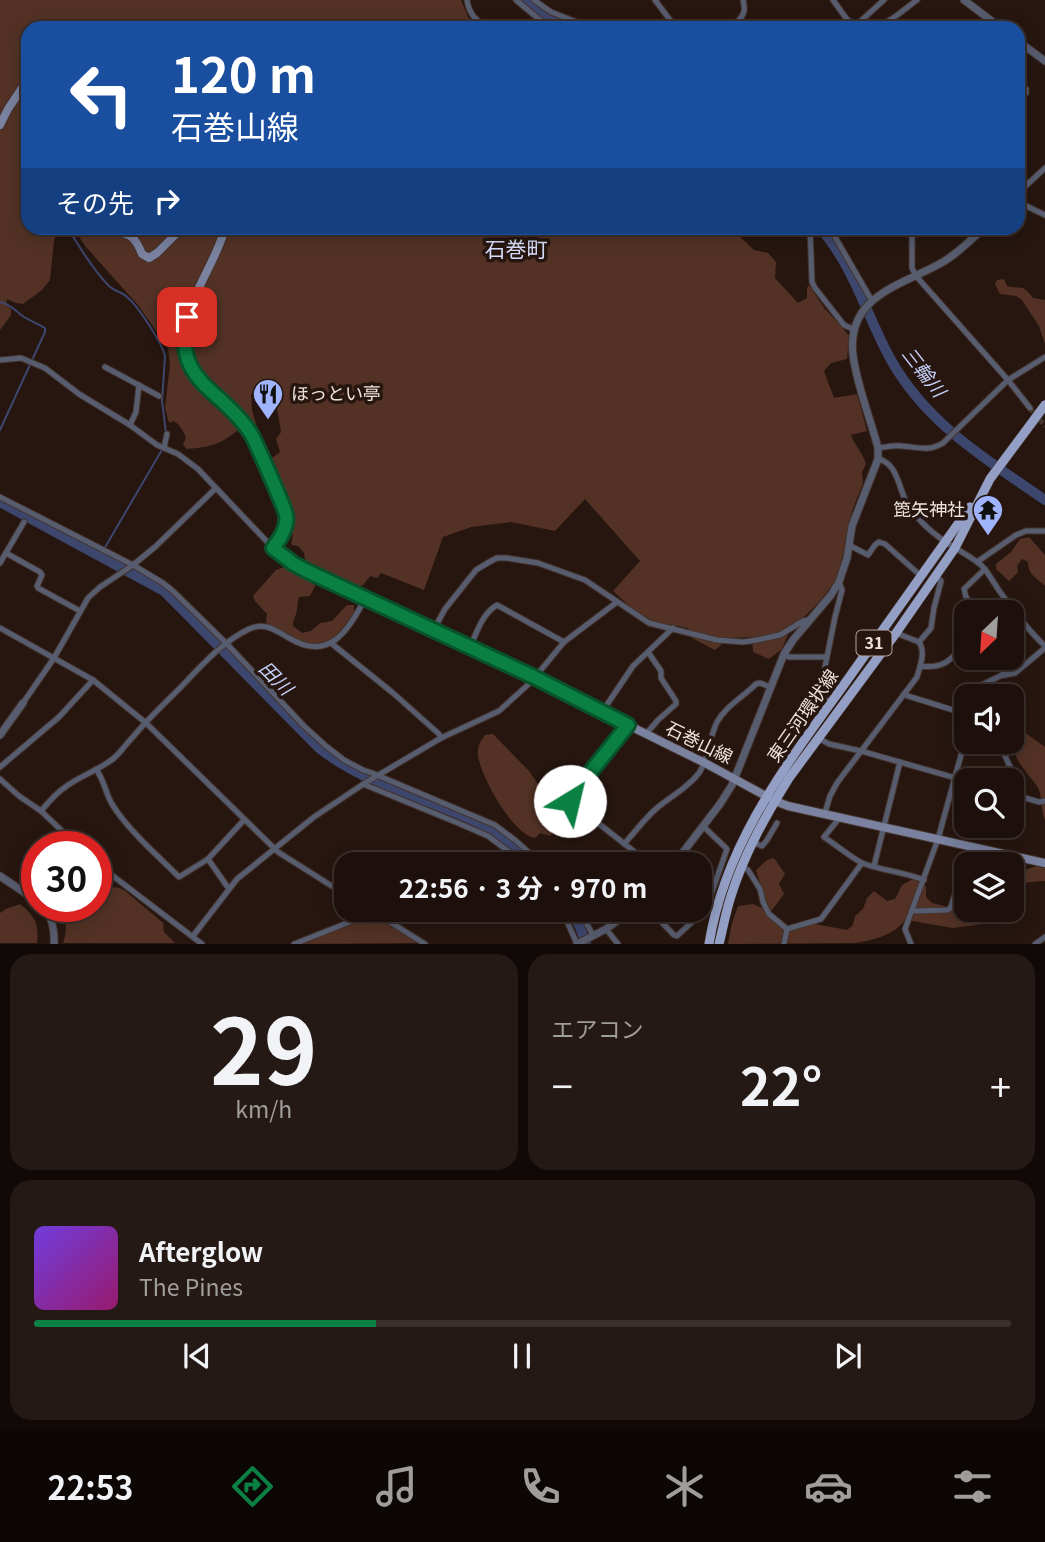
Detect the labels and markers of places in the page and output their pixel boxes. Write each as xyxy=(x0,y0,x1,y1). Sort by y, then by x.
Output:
pin xyxy=(157,287,217,347)
restaurant icon: ほっとい亭 xyxy=(251,377,285,421)
place label: ほっとい亭 xyxy=(291,379,381,405)
temple icon: 箆矢神社 xyxy=(971,493,1005,537)
place label: 箆矢神社 xyxy=(893,495,965,521)

